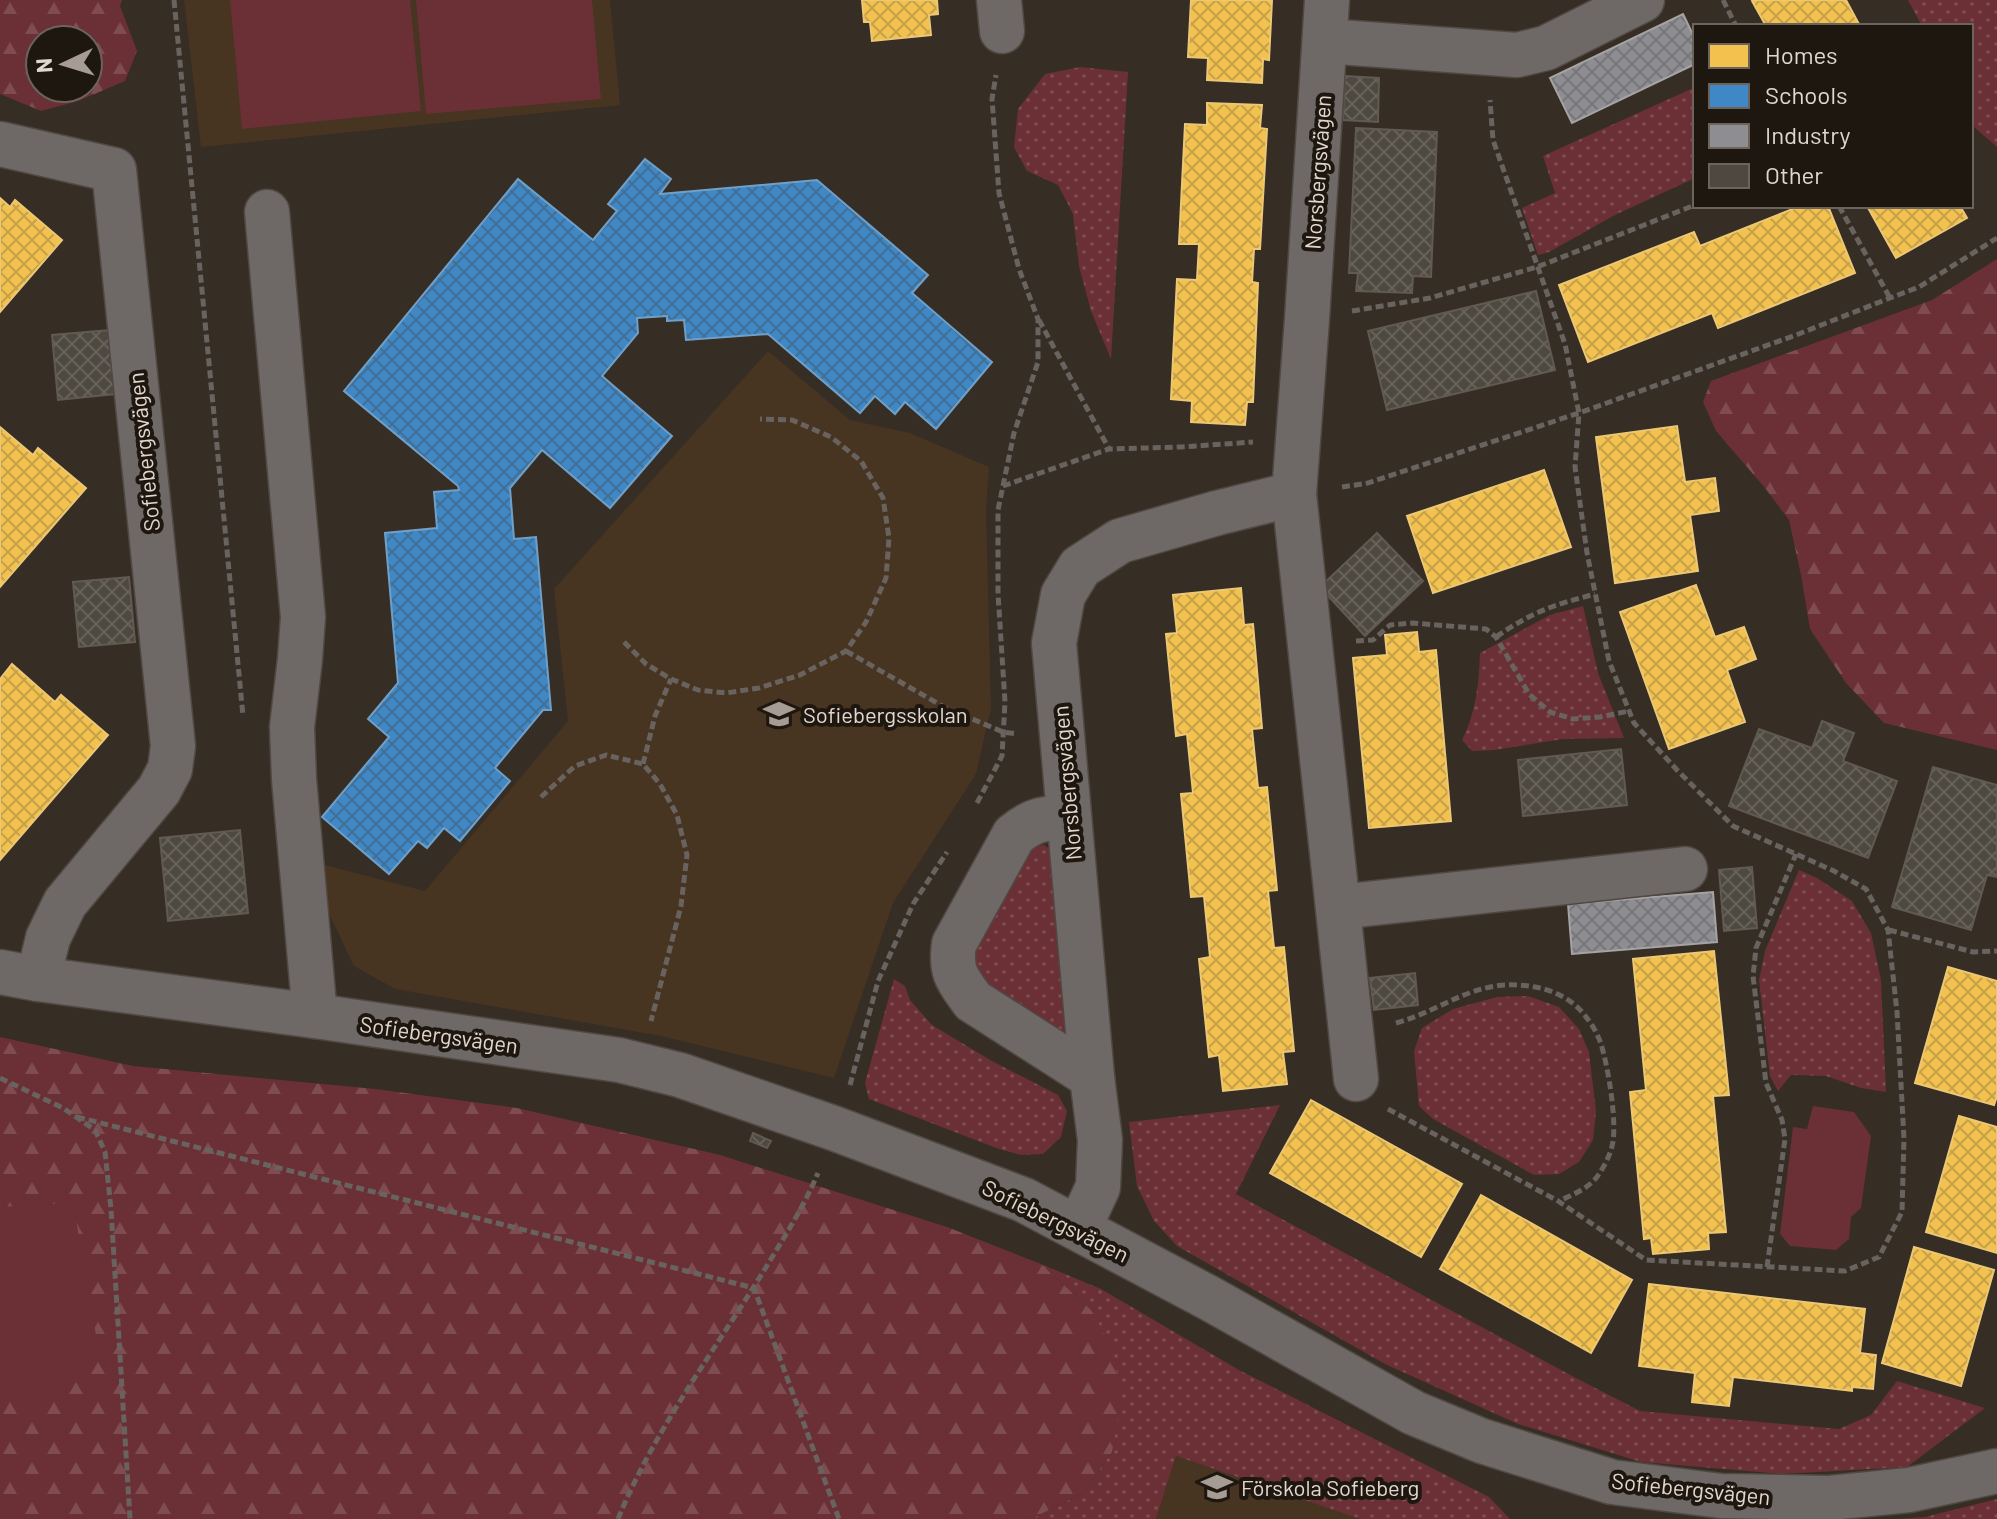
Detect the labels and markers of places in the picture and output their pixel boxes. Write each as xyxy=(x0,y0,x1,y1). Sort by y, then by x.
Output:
school or university icon: Sofiebergsskolan xyxy=(762,697,796,731)
place label: Sofiebergsskolan xyxy=(803,701,968,727)
school or university icon: Förskola Sofieberg xyxy=(1200,1470,1234,1504)
place label: Förskola Sofieberg xyxy=(1241,1474,1419,1500)

